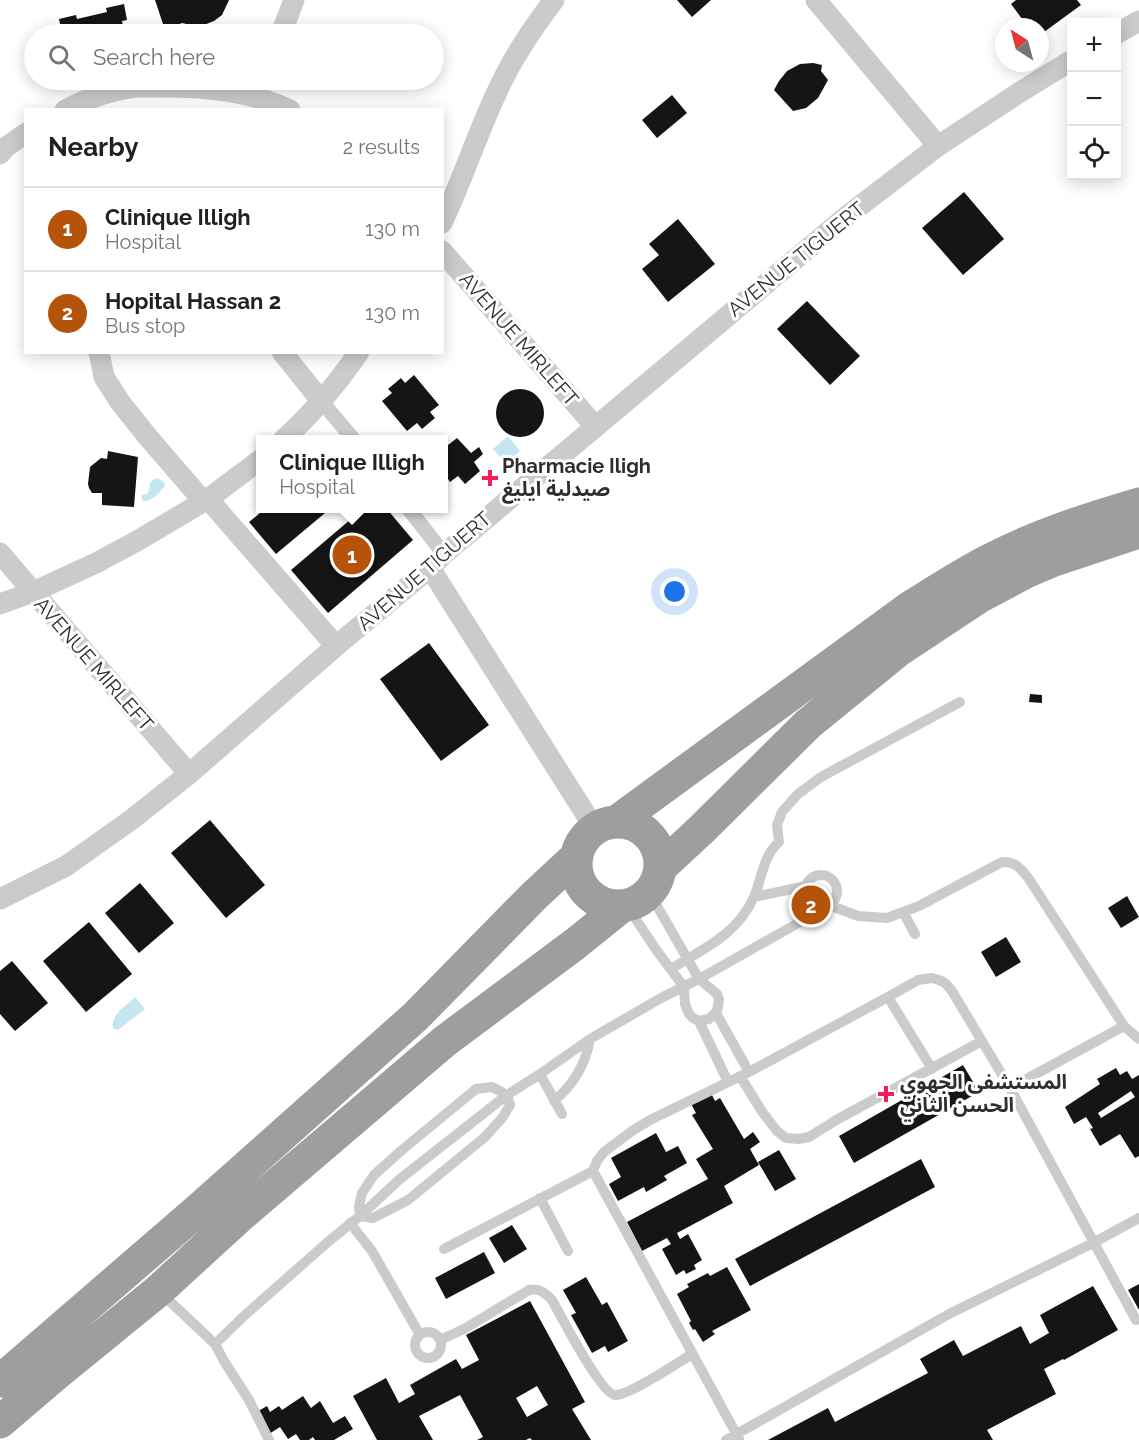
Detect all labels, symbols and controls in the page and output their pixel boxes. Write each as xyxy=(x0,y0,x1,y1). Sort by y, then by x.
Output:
north arrow xyxy=(995,18,1049,72)
map controls xyxy=(1067,18,1121,180)
button: + xyxy=(1067,18,1121,72)
search box xyxy=(24,24,444,90)
icon: search xyxy=(45,41,78,74)
text: Search here xyxy=(93,44,215,70)
button: − xyxy=(1067,72,1121,126)
button: locate xyxy=(1067,126,1121,180)
text: Nearby xyxy=(48,132,138,162)
text: 2 results xyxy=(343,135,420,159)
street label: AVENUE TIGUERT xyxy=(723,196,869,322)
text: Clinique Illigh xyxy=(105,204,251,230)
text: 1 xyxy=(63,217,72,241)
text: 130 m xyxy=(365,217,420,241)
text: Hospital xyxy=(105,230,181,254)
street label: AVENUE MIRLEFT xyxy=(454,267,584,411)
text: Hopital Hassan 2 xyxy=(105,288,281,314)
text: 2 xyxy=(62,301,73,325)
text: 130 m xyxy=(365,301,420,325)
text: Bus stop xyxy=(105,314,185,338)
popup xyxy=(256,435,448,513)
text: Clinique Illigh xyxy=(279,449,425,475)
place label: Pharmacie Iligh صيدلية ايليغ xyxy=(502,454,651,504)
marker: Pharmacie Iligh صيدلية ايليغ xyxy=(483,471,497,485)
text: Hospital xyxy=(279,475,355,499)
street label: AVENUE TIGUERT xyxy=(352,506,496,636)
pin: 1 xyxy=(332,532,372,578)
your location xyxy=(660,577,689,606)
street label: AVENUE MIRLEFT xyxy=(29,592,159,736)
pin: 2 xyxy=(792,882,830,928)
place label: المستشفى الجهوي الحسن الثاني xyxy=(900,1070,1067,1122)
marker: المستشفى الجهوي الحسن الثاني xyxy=(877,1085,895,1103)

